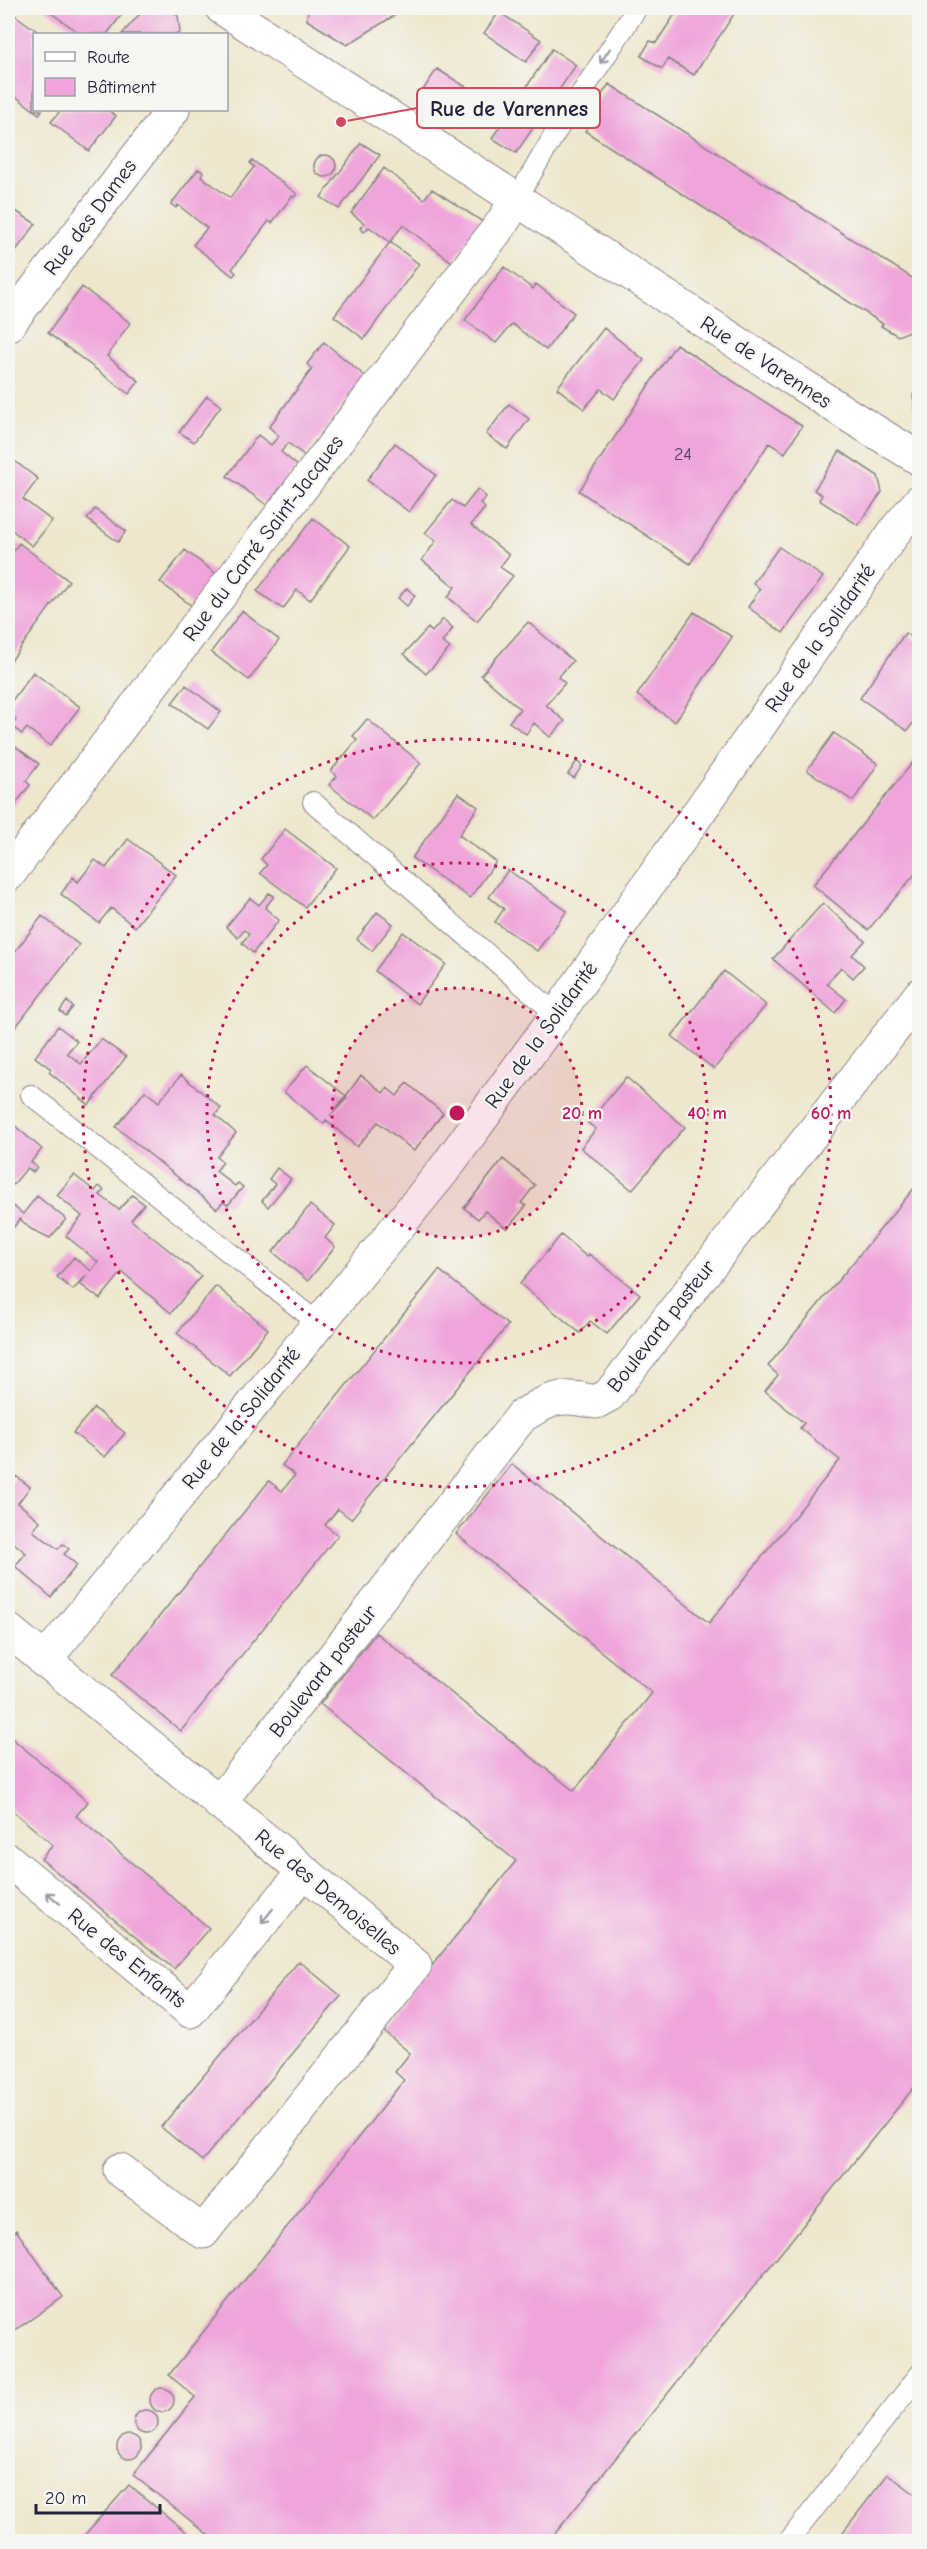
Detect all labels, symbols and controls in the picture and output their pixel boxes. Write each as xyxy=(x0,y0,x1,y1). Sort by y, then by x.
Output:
legend xyxy=(33,33,228,111)
text: Route xyxy=(87,47,130,68)
one-way arrow xyxy=(599,48,612,65)
text: Bâtiment xyxy=(87,77,157,98)
callout: Rue de Varennes xyxy=(417,88,600,128)
text: Rue de Varennes xyxy=(430,96,588,122)
street label: Rue des Dames xyxy=(39,154,141,280)
street label: Rue de Varennes xyxy=(696,311,836,413)
street label: Rue du Carré Saint-Jacques xyxy=(178,430,348,646)
house number: 24 xyxy=(674,444,692,465)
street label: Rue de la Solidarité xyxy=(760,559,880,717)
street label: Rue de la Solidarité xyxy=(480,957,602,1113)
centre of rings xyxy=(447,1103,467,1123)
text: 20 m xyxy=(562,1103,602,1124)
text: 40 m xyxy=(687,1103,727,1124)
text: 60 m xyxy=(811,1103,851,1124)
street label: Boulevard pasteur xyxy=(602,1255,720,1397)
street label: Rue de la Solidarité xyxy=(177,1342,305,1494)
street label: Boulevard pasteur xyxy=(264,1600,382,1742)
street label: Rue des Demoiselles xyxy=(250,1824,406,1960)
one-way arrow xyxy=(45,1891,61,1904)
street label: Rue des Enfants xyxy=(63,1903,191,2013)
one-way arrow xyxy=(260,1908,273,1924)
scale bar xyxy=(36,2477,160,2515)
text: 20 m xyxy=(45,2488,86,2509)

